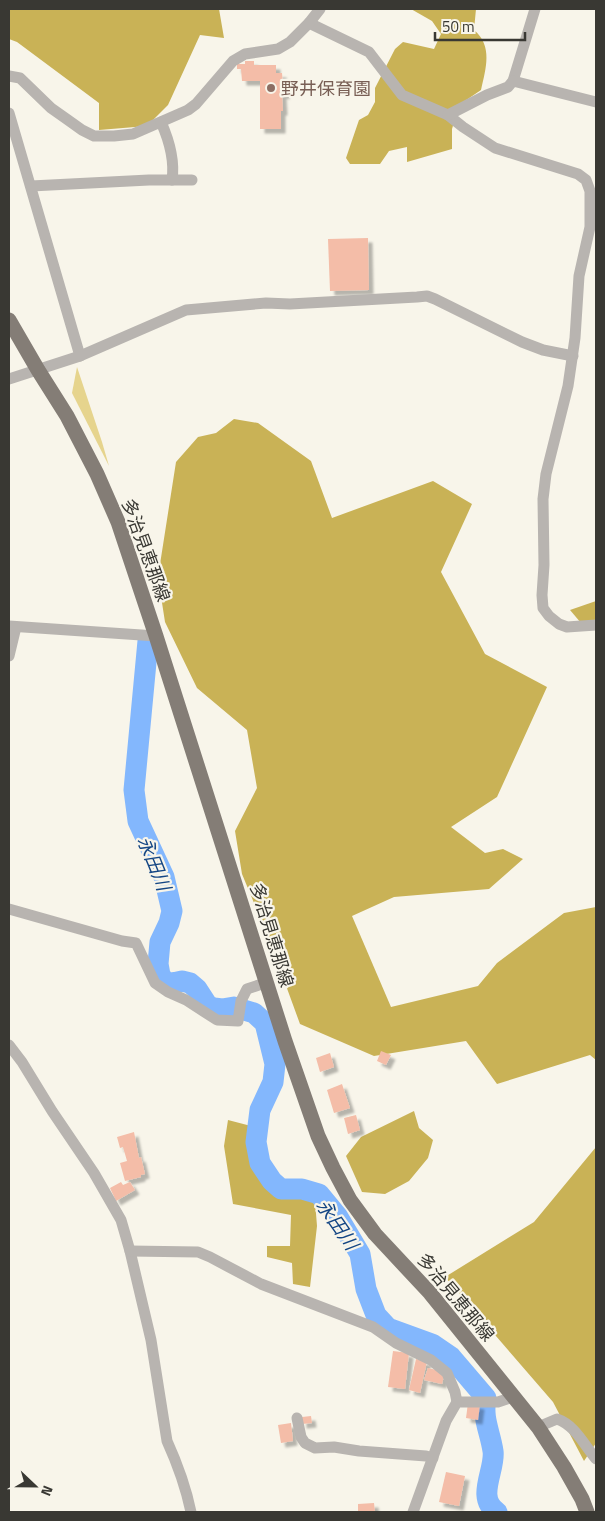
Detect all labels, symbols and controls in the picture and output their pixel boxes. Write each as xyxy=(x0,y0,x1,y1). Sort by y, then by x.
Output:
scale bar xyxy=(435,10,525,42)
text: 50 m xyxy=(442,15,475,38)
place label: 野井保育園 xyxy=(281,75,371,102)
marker: 野井保育園 xyxy=(265,82,277,94)
street label: 多治見恵那線 xyxy=(115,495,177,605)
water label: 永田川 xyxy=(131,831,180,897)
street label: 多治見恵那線 xyxy=(243,879,301,991)
water label: 永田川 xyxy=(310,1192,367,1257)
street label: 多治見恵那線 xyxy=(411,1247,501,1347)
north arrow xyxy=(10,1461,60,1511)
text: N xyxy=(36,1483,59,1499)

